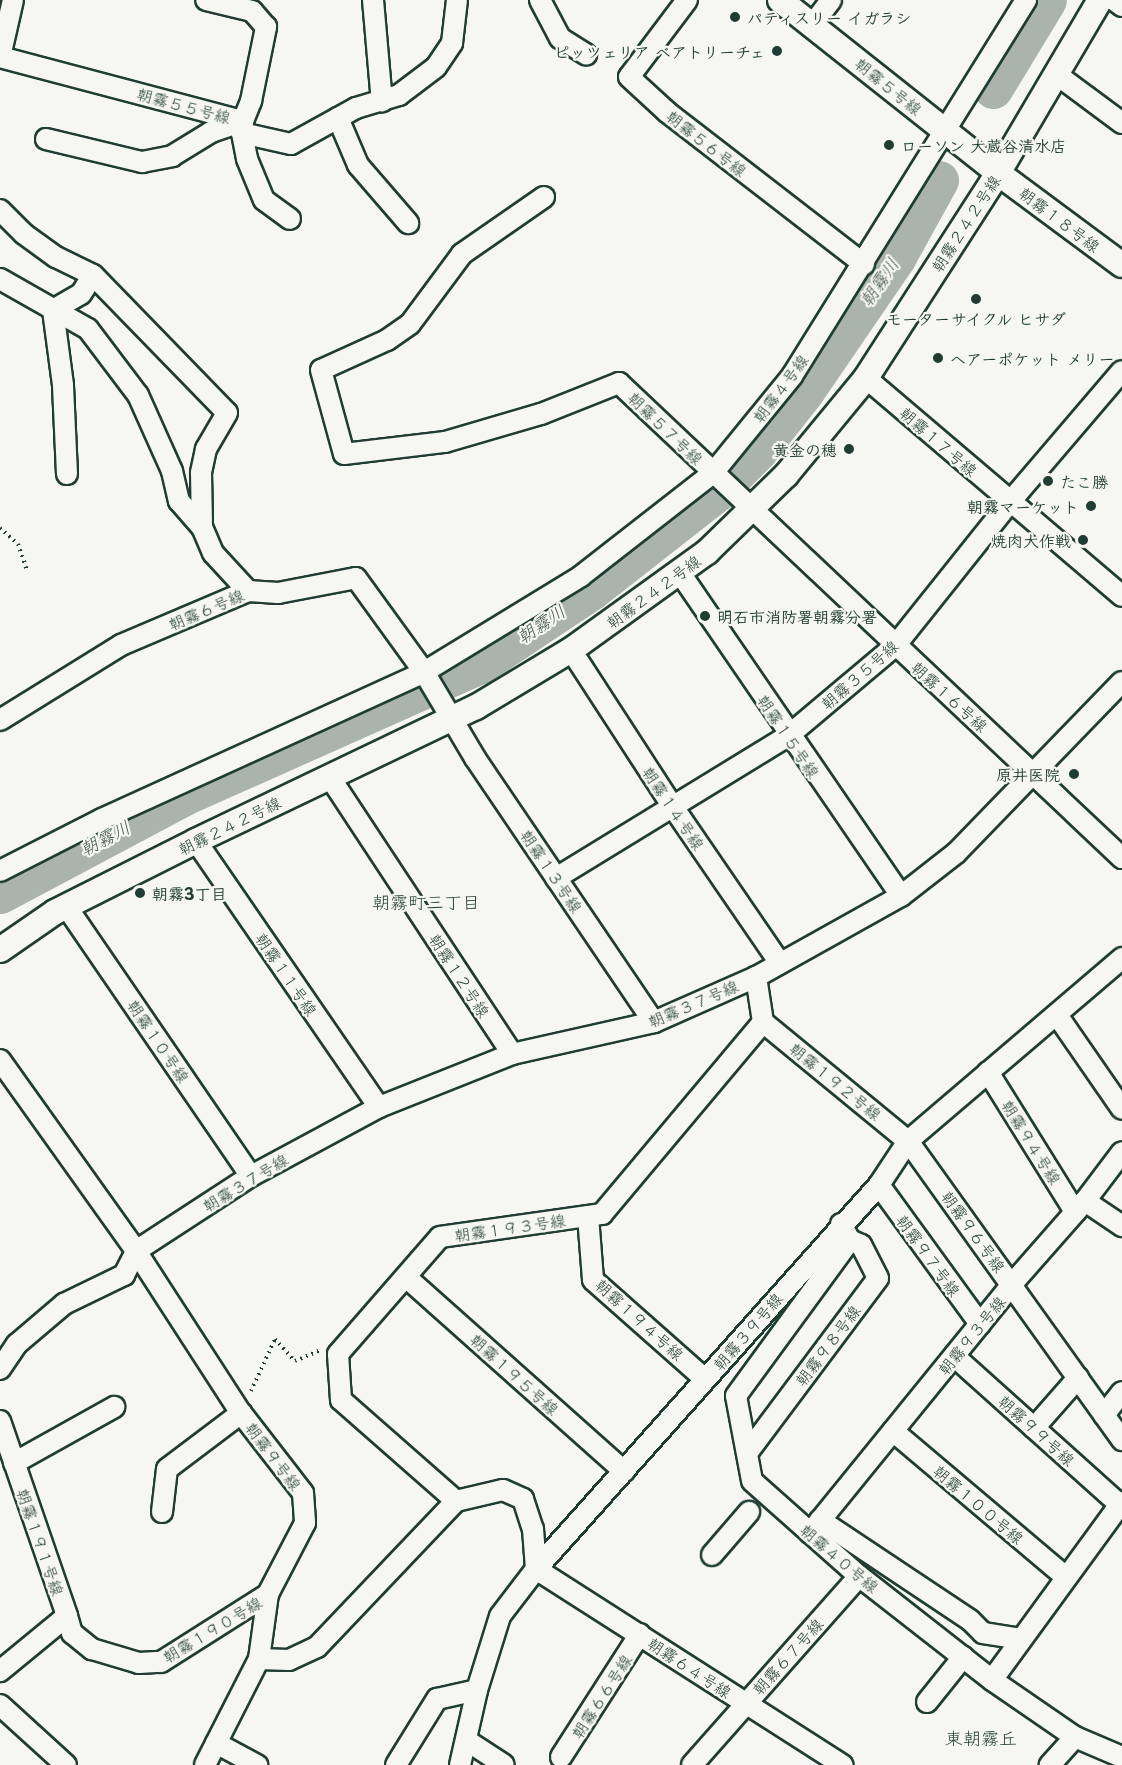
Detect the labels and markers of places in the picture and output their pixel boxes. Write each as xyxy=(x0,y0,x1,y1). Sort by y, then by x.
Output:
place label: パティスリー イガラシ xyxy=(747,7,912,27)
marker: パティスリー イガラシ xyxy=(728,10,742,24)
place label: ピッツェリア ベアトリーチェ xyxy=(552,41,765,61)
marker: ピッツェリア ベアトリーチェ xyxy=(770,44,784,58)
place label: ローソン 大蔵谷清水店 xyxy=(901,135,1066,155)
marker: ローソン 大蔵谷清水店 xyxy=(882,138,896,152)
marker: モーターサイクル ヒサダ xyxy=(969,292,983,306)
place label: モーターサイクル ヒサダ xyxy=(885,308,1067,328)
place label: ヘアーポケット メリー xyxy=(950,348,1114,368)
marker: ヘアーポケット メリー xyxy=(931,351,945,365)
place label: 黄金の穂 xyxy=(773,439,837,459)
marker: 黄金の穂 xyxy=(842,442,856,456)
place label: たこ勝 xyxy=(1060,471,1108,491)
marker: たこ勝 xyxy=(1041,474,1055,488)
place label: 朝霧マーケット xyxy=(967,496,1079,516)
marker: 朝霧マーケット xyxy=(1084,499,1098,513)
place label: 焼肉大作戦 xyxy=(991,530,1071,550)
marker: 焼肉大作戦 xyxy=(1076,533,1090,547)
place label: 明石市消防署朝霧分署 xyxy=(717,606,877,626)
marker: 明石市消防署朝霧分署 xyxy=(698,609,712,623)
place label: 原井医院 xyxy=(996,764,1060,784)
marker: 原井医院 xyxy=(1065,765,1083,783)
place label: 朝霧3丁目 xyxy=(152,883,226,903)
marker: 朝霧3丁目 xyxy=(133,886,147,900)

